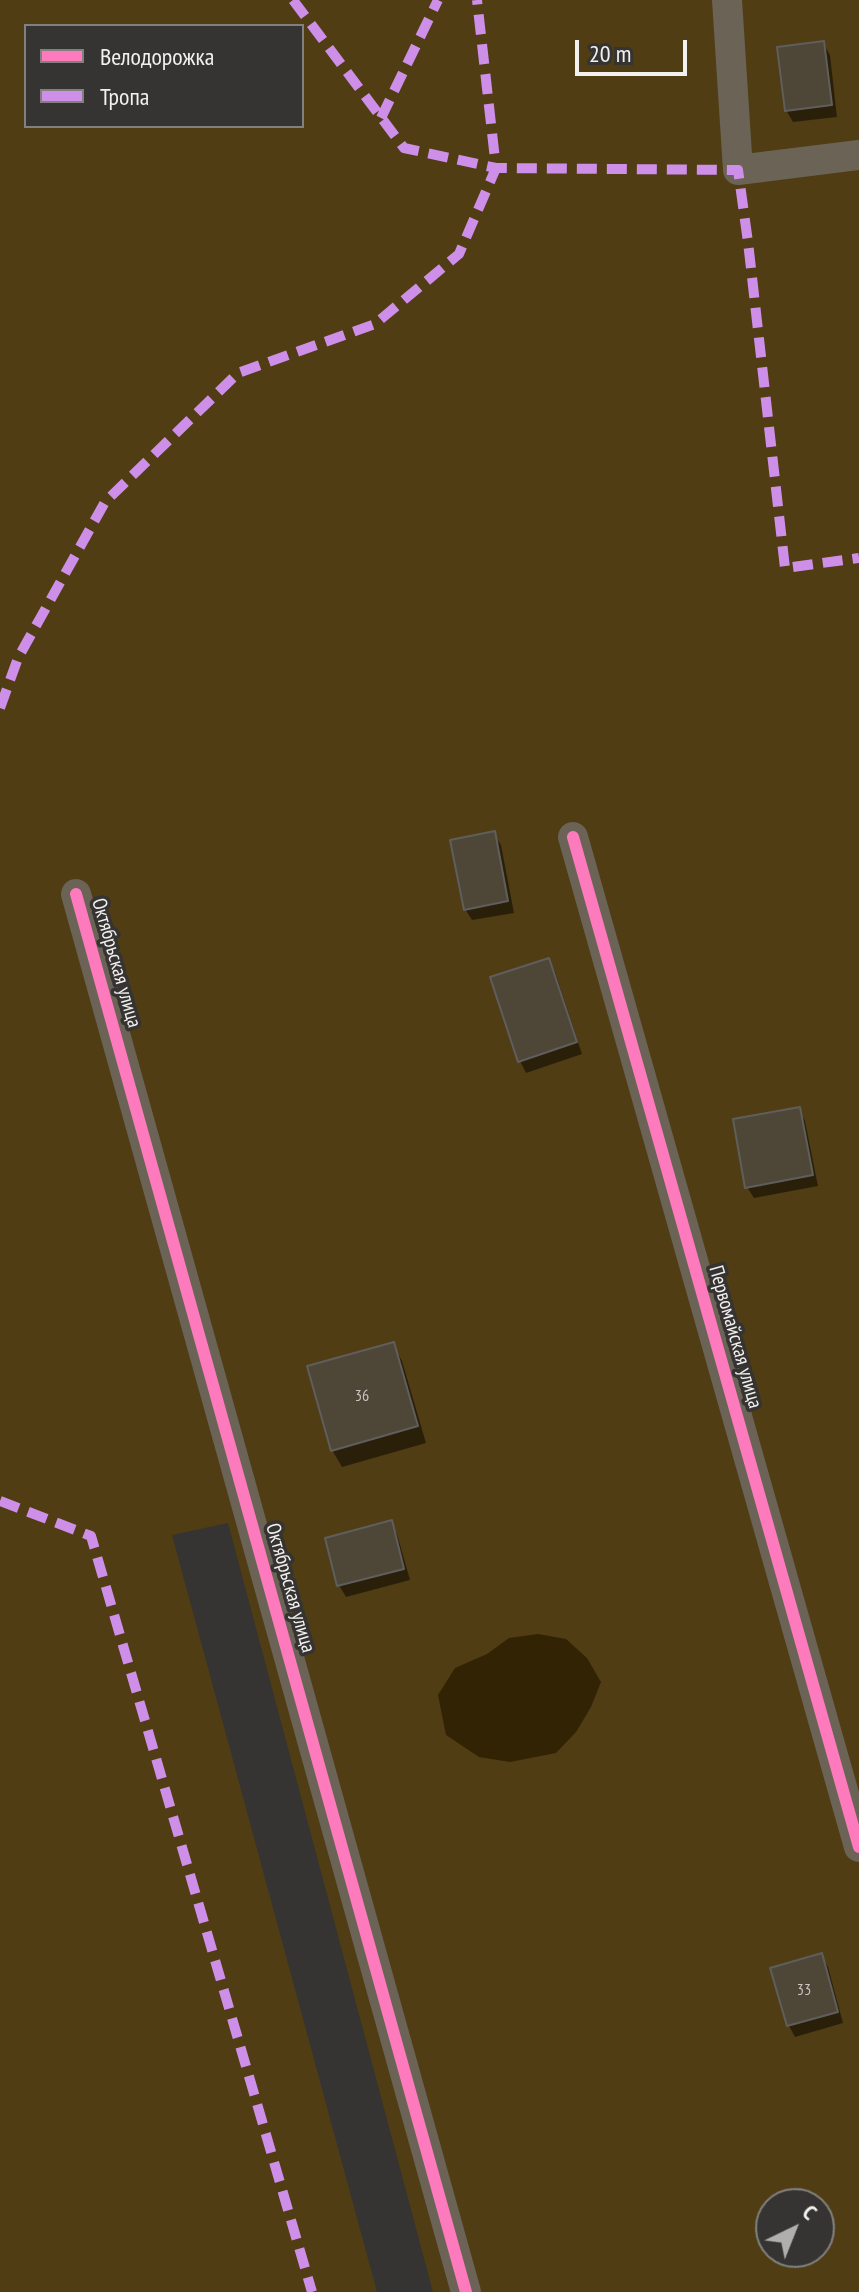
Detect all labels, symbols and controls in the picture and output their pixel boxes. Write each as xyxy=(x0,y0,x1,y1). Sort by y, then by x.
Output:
legend xyxy=(24,24,304,128)
scale bar xyxy=(579,24,691,74)
text: 20 m xyxy=(589,38,631,69)
text: Велодорожка xyxy=(100,41,214,72)
text: Тропа xyxy=(100,81,149,112)
street label: Октябрьская улица xyxy=(86,896,146,1030)
street label: Первомайская улица xyxy=(703,1263,767,1411)
house number: 36 xyxy=(355,1386,369,1406)
street label: Октябрьская улица xyxy=(260,1521,320,1655)
house number: 33 xyxy=(797,1980,811,2000)
north arrow xyxy=(755,2188,835,2268)
text: С xyxy=(797,2198,823,2226)

